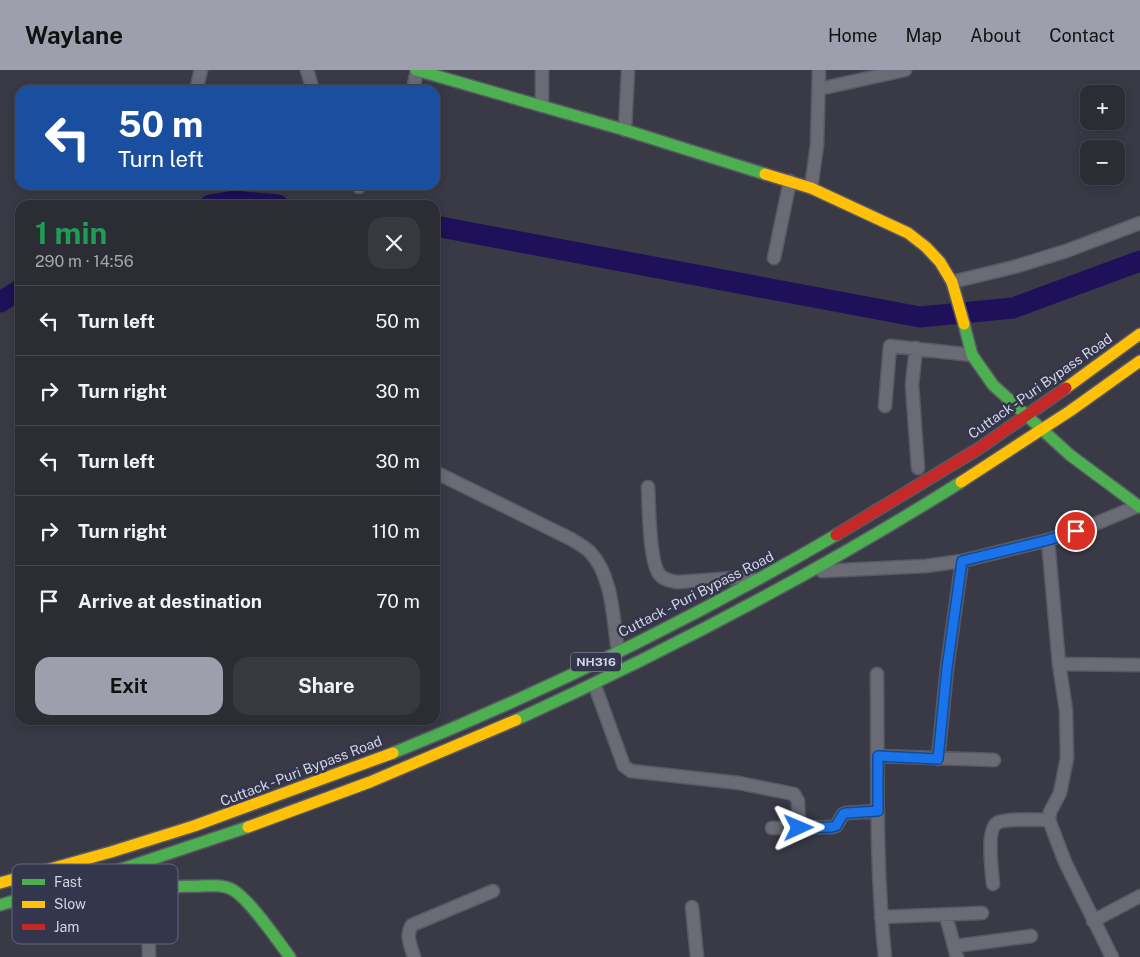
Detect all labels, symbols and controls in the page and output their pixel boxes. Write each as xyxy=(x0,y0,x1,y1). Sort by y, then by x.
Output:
text: Waylane xyxy=(25,21,123,49)
text: Home xyxy=(828,25,878,46)
text: Map xyxy=(906,25,942,46)
text: About xyxy=(970,25,1021,46)
text: Contact xyxy=(1049,25,1115,46)
map controls xyxy=(1080,85,1125,185)
button: + xyxy=(1080,85,1125,130)
text: 50 m xyxy=(118,104,203,145)
icon: left xyxy=(35,105,100,170)
button: − xyxy=(1080,140,1125,185)
text: Turn left xyxy=(118,146,204,172)
text: 1 min xyxy=(35,215,107,251)
button: close xyxy=(368,217,420,269)
text: 290 m · 14:56 xyxy=(35,252,134,271)
icon: left xyxy=(35,307,63,335)
text: Turn left xyxy=(78,310,155,332)
text: 50 m xyxy=(375,310,420,332)
street label: Cuttack - Puri Bypass Road xyxy=(965,330,1115,442)
icon: right xyxy=(35,377,63,405)
text: Turn right xyxy=(78,380,167,402)
text: 30 m xyxy=(375,380,420,402)
icon: left xyxy=(35,447,63,475)
text: Turn left xyxy=(78,450,155,472)
text: 30 m xyxy=(375,450,420,472)
pin xyxy=(1055,510,1097,552)
icon: right xyxy=(35,517,63,545)
icon: arrive xyxy=(1062,517,1090,545)
text: Turn right xyxy=(78,520,167,542)
text: 110 m xyxy=(372,520,420,542)
street label: Cuttack - Puri Bypass Road xyxy=(616,548,776,640)
icon: arrive xyxy=(35,587,63,615)
text: Arrive at destination xyxy=(78,590,262,612)
text: 70 m xyxy=(376,590,420,612)
road number: NH316 xyxy=(571,652,621,672)
button: Exit xyxy=(35,657,223,715)
button: Share xyxy=(233,657,420,715)
street label: Cuttack - Puri Bypass Road xyxy=(218,733,384,809)
position arrow xyxy=(772,801,824,853)
legend xyxy=(12,864,178,944)
text: Fast xyxy=(54,874,82,890)
text: Slow xyxy=(54,896,86,912)
text: Jam xyxy=(54,919,79,935)

